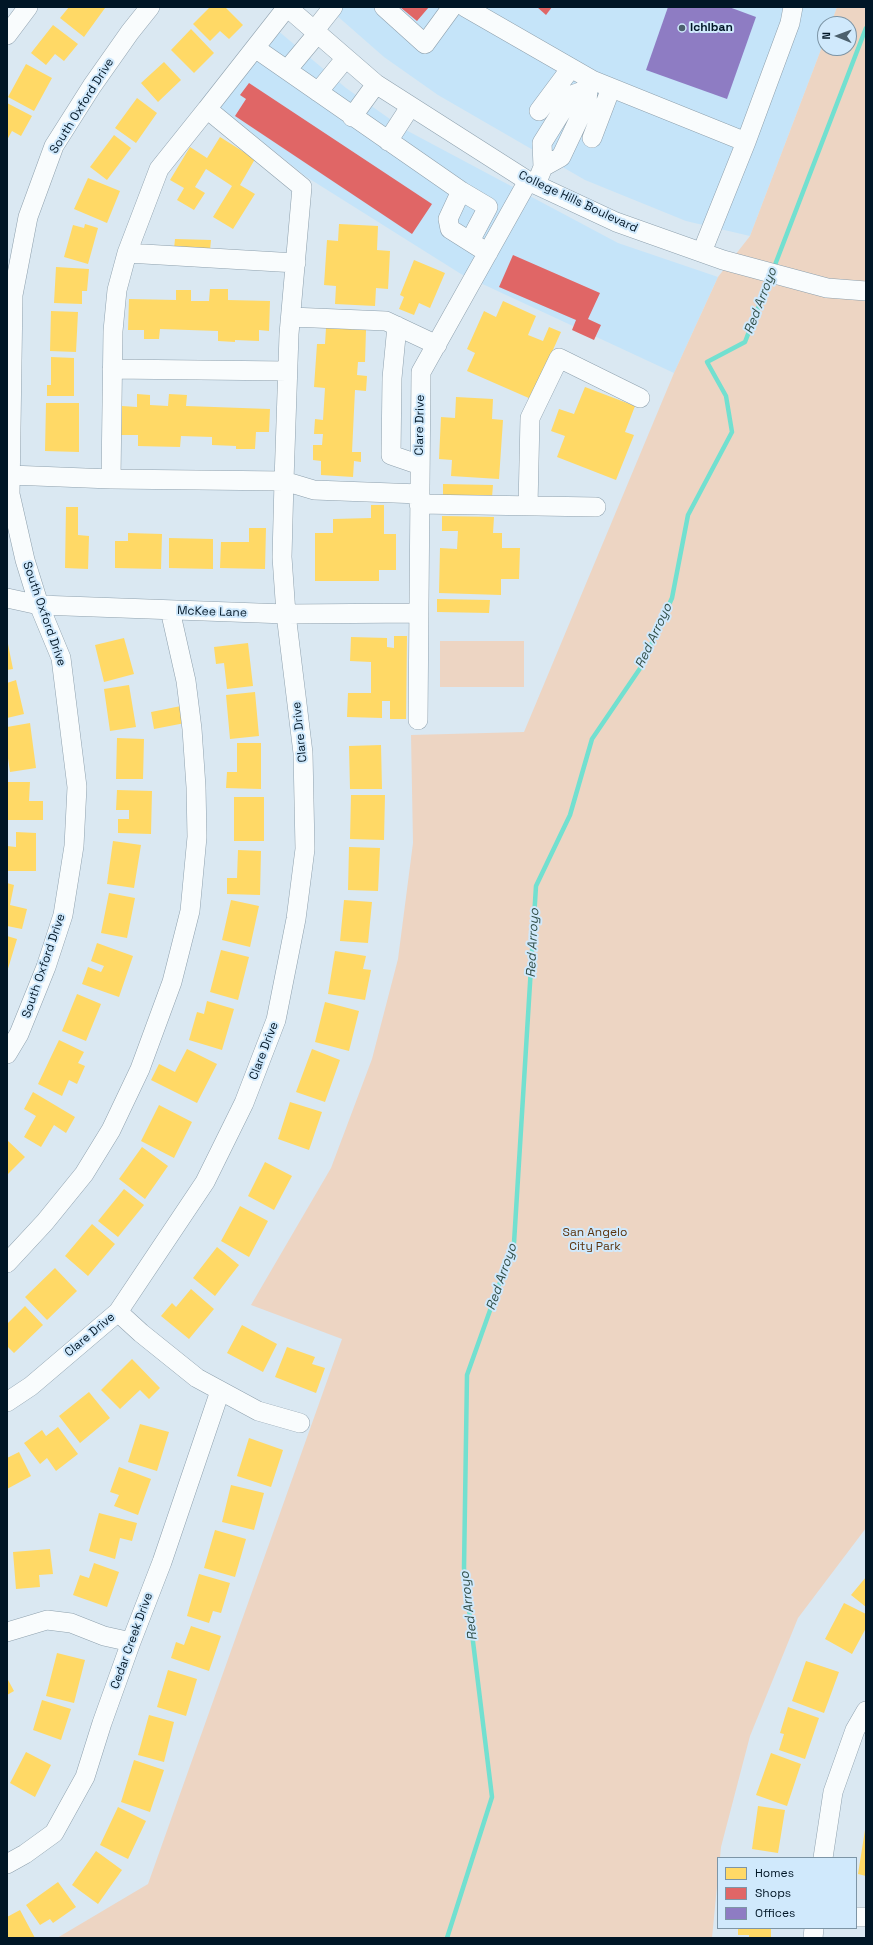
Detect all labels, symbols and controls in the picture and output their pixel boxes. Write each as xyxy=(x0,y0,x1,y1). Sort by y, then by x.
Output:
north arrow xyxy=(817,16,857,56)
place label: Ichiban xyxy=(690,21,733,35)
marker: Ichiban xyxy=(677,23,687,33)
text: N xyxy=(819,32,833,40)
street label: South Oxford Drive xyxy=(47,56,117,156)
street label: College Hills Boulevard xyxy=(516,168,640,236)
water label: Red Arroyo xyxy=(741,266,781,336)
street label: Clare Drive xyxy=(412,394,428,456)
street label: South Oxford Drive xyxy=(19,560,69,668)
water label: Red Arroyo xyxy=(632,601,676,671)
street label: McKee Lane xyxy=(177,604,247,620)
street label: Clare Drive xyxy=(290,701,310,763)
water label: Red Arroyo xyxy=(523,908,543,978)
street label: South Oxford Drive xyxy=(19,912,69,1020)
street label: Clare Drive xyxy=(246,1020,282,1082)
park label: San Angelo City Park xyxy=(563,1226,627,1254)
water label: Red Arroyo xyxy=(483,1242,521,1312)
street label: Clare Drive xyxy=(62,1310,118,1360)
water label: Red Arroyo xyxy=(457,1571,481,1641)
street label: Cedar Creek Drive xyxy=(108,1591,156,1691)
legend xyxy=(717,1857,857,1929)
text: Homes xyxy=(755,1865,794,1881)
text: Shops xyxy=(755,1885,791,1901)
text: Offices xyxy=(755,1905,795,1921)

